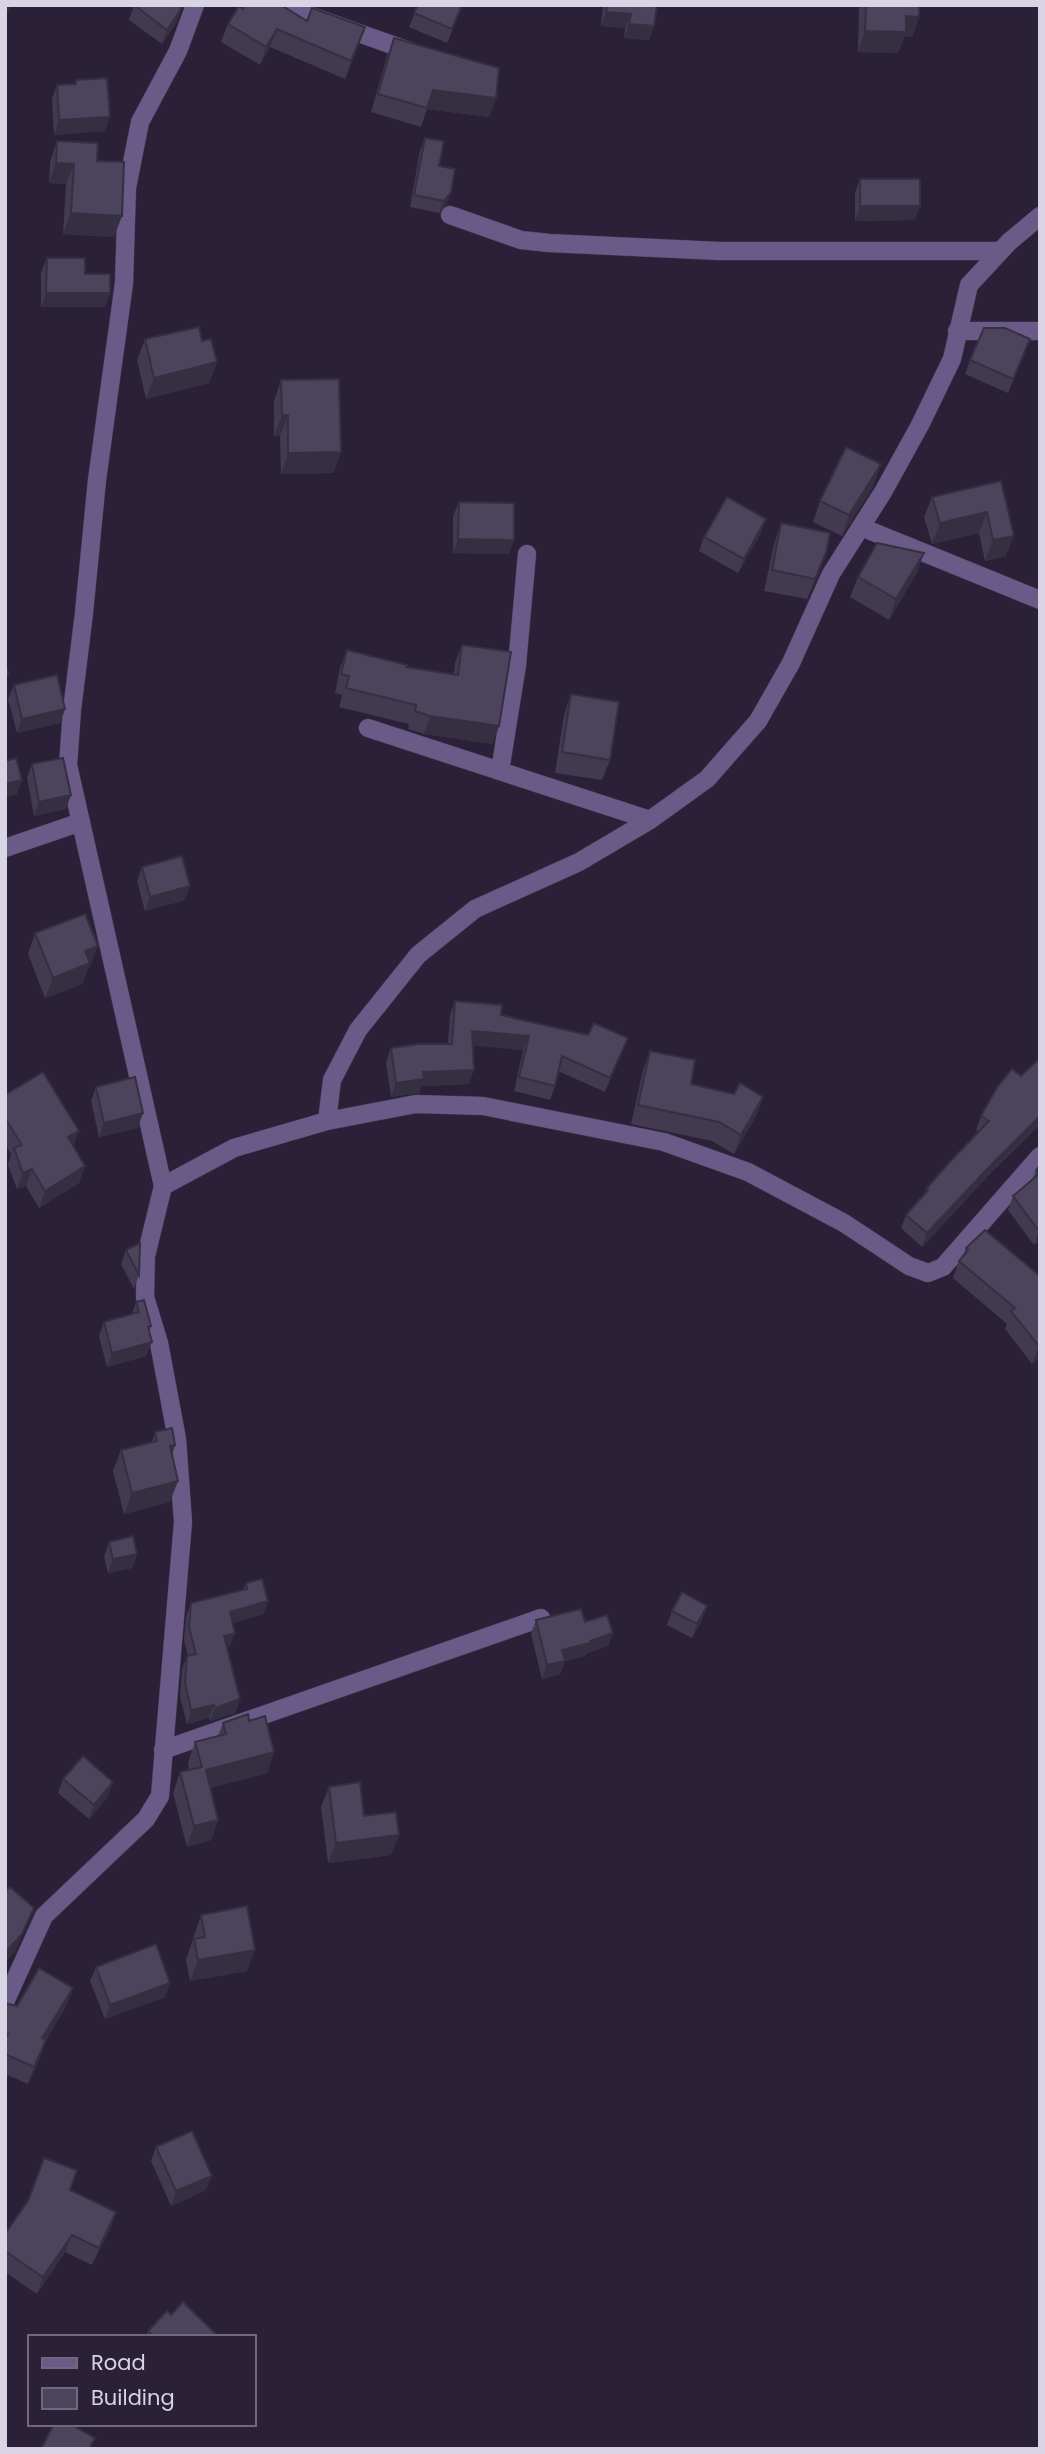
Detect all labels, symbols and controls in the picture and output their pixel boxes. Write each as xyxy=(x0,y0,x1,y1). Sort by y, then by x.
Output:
legend xyxy=(28,2335,256,2426)
text: Road xyxy=(91,2348,146,2377)
text: Building xyxy=(91,2383,175,2412)

